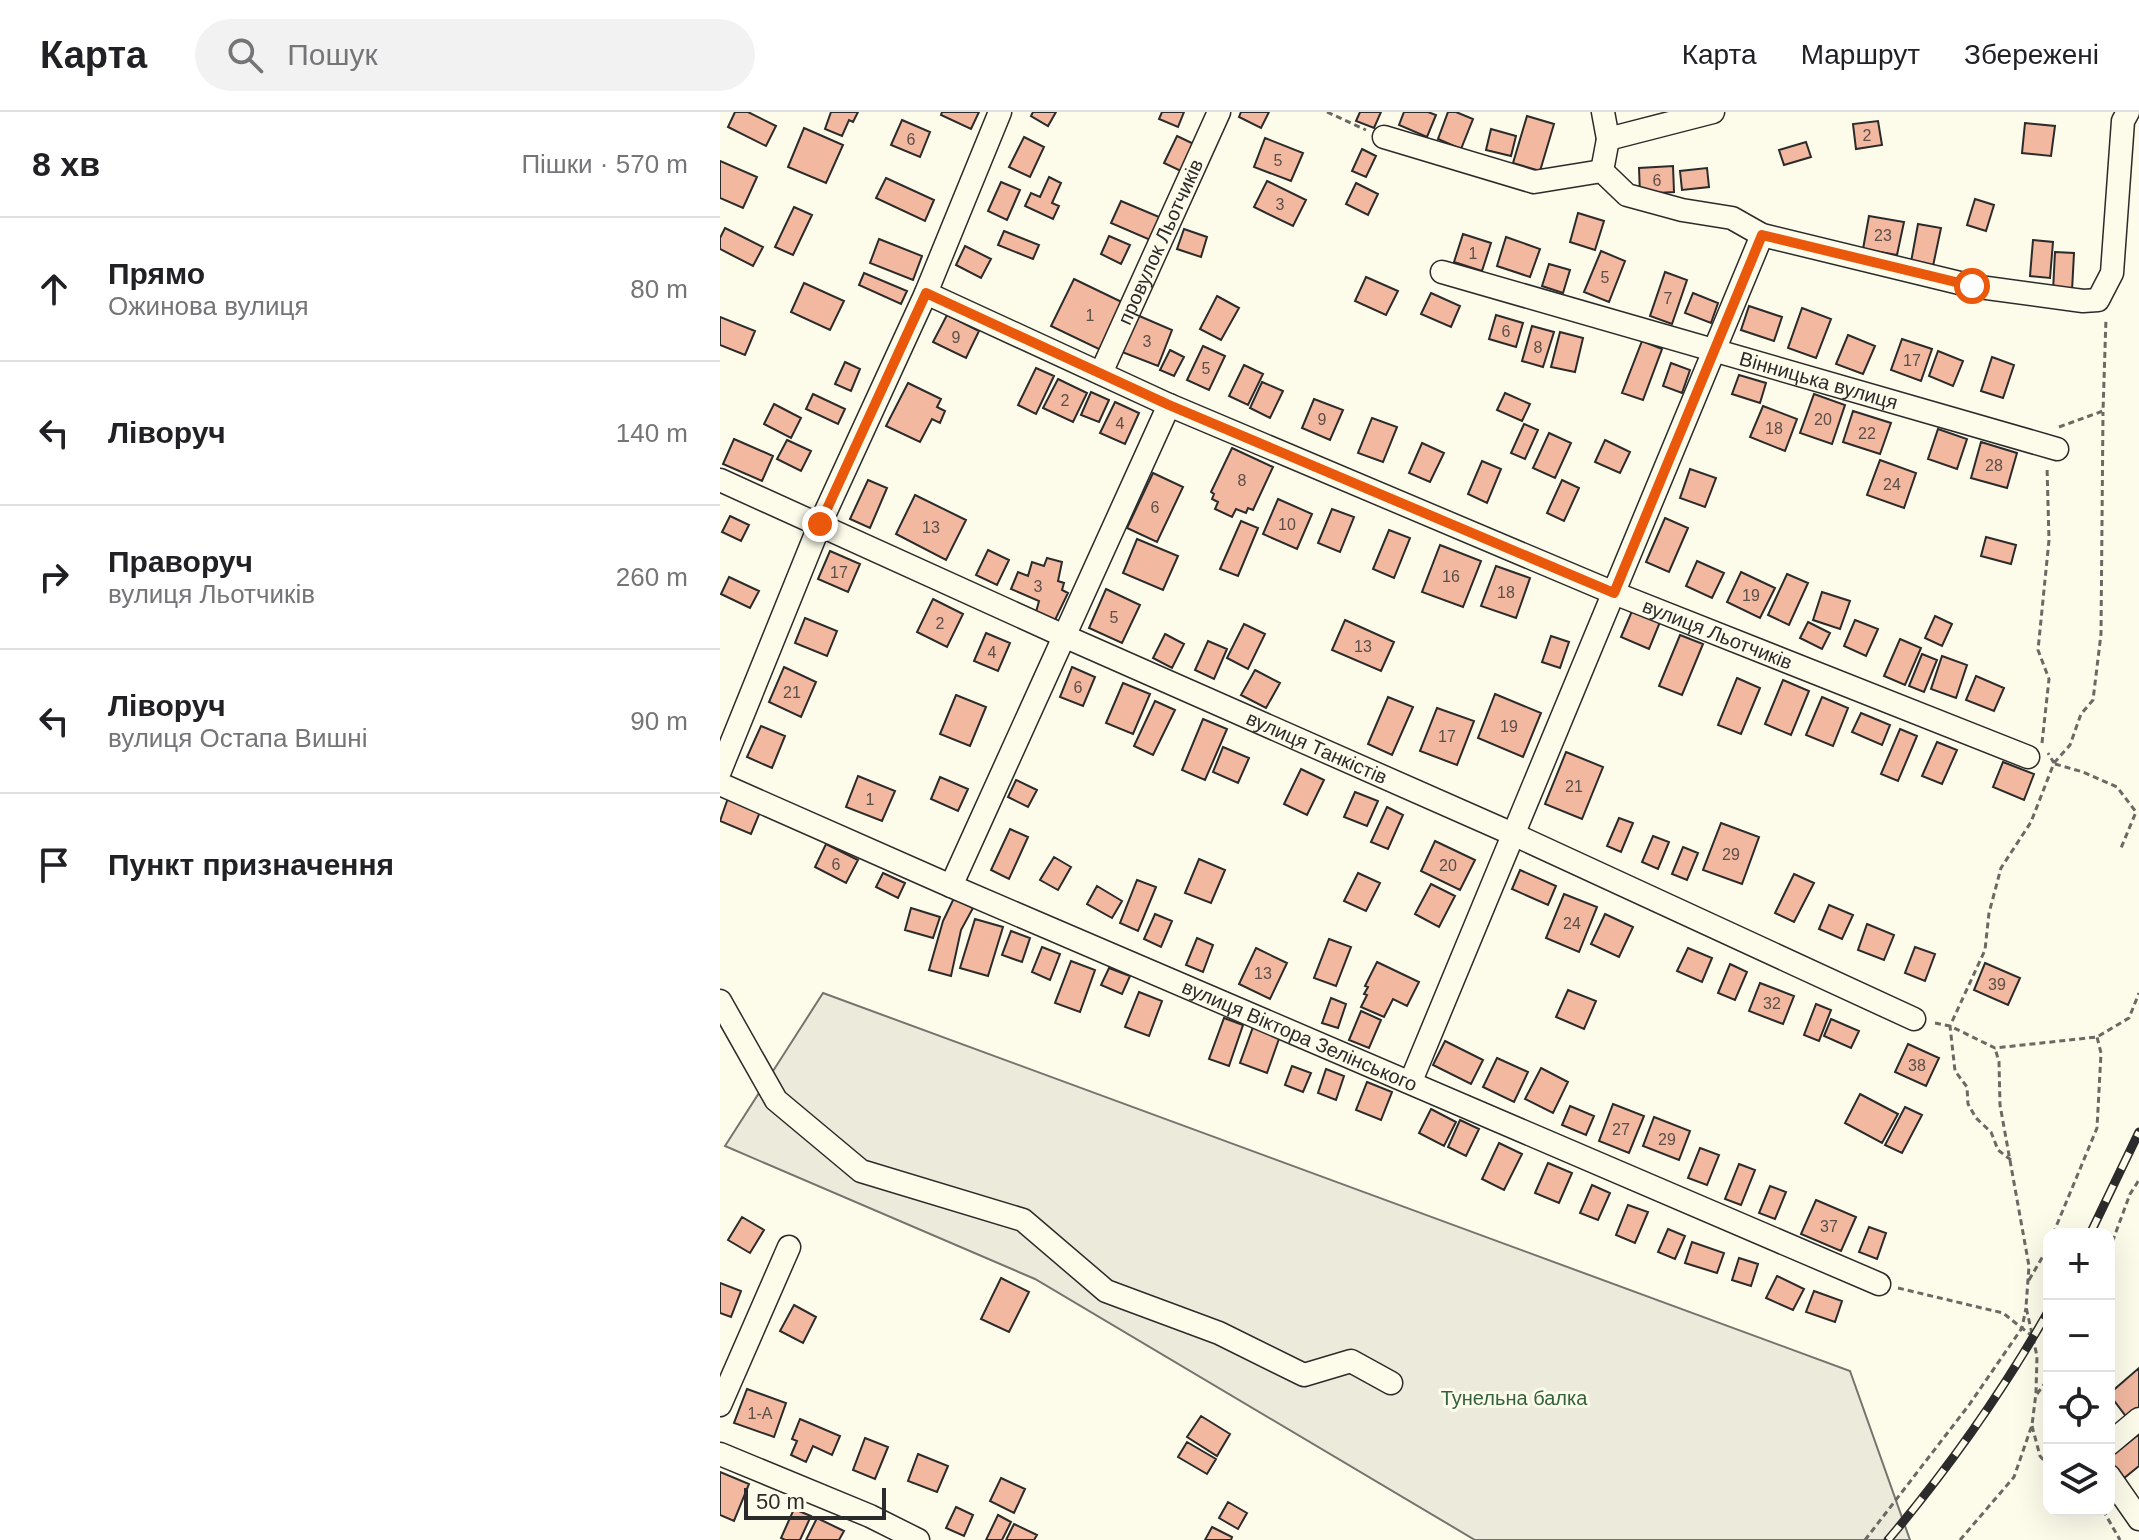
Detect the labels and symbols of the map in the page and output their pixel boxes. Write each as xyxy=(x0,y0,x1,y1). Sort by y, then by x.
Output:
house number: 2 xyxy=(1863,127,1872,144)
house number: 6 xyxy=(907,131,916,148)
house number: 5 xyxy=(1274,152,1283,169)
street label: провулок Льотчиків xyxy=(1113,156,1207,328)
house number: 6 xyxy=(1653,172,1662,189)
house number: 3 xyxy=(1276,196,1285,213)
house number: 23 xyxy=(1874,227,1892,244)
house number: 1 xyxy=(1469,245,1478,262)
route start xyxy=(1954,268,1990,304)
house number: 5 xyxy=(1601,269,1610,286)
house number: 7 xyxy=(1664,290,1673,307)
house number: 1 xyxy=(1086,307,1095,324)
house number: 6 xyxy=(1502,323,1511,340)
house number: 9 xyxy=(952,329,961,346)
house number: 3 xyxy=(1143,333,1152,350)
house number: 8 xyxy=(1534,339,1543,356)
street label: Вінницька вулиця xyxy=(1737,347,1900,414)
house number: 17 xyxy=(1903,352,1921,369)
house number: 5 xyxy=(1202,360,1211,377)
house number: 2 xyxy=(1061,392,1070,409)
house number: 9 xyxy=(1318,411,1327,428)
house number: 20 xyxy=(1814,411,1832,428)
house number: 4 xyxy=(1116,415,1125,432)
house number: 18 xyxy=(1765,420,1783,437)
house number: 22 xyxy=(1858,425,1876,442)
house number: 28 xyxy=(1985,457,2003,474)
house number: 8 xyxy=(1238,472,1247,489)
house number: 24 xyxy=(1883,476,1901,493)
house number: 6 xyxy=(1151,499,1160,516)
route end xyxy=(802,506,838,542)
house number: 10 xyxy=(1278,516,1296,533)
house number: 13 xyxy=(922,519,940,536)
house number: 17 xyxy=(830,564,848,581)
house number: 16 xyxy=(1442,568,1460,585)
house number: 3 xyxy=(1034,578,1043,595)
house number: 18 xyxy=(1497,584,1515,601)
house number: 19 xyxy=(1742,587,1760,604)
street label: вулиця Льотчиків xyxy=(1639,594,1796,674)
house number: 5 xyxy=(1110,609,1119,626)
house number: 2 xyxy=(936,615,945,632)
house number: 13 xyxy=(1354,638,1372,655)
house number: 4 xyxy=(988,644,997,661)
house number: 6 xyxy=(1074,679,1083,696)
house number: 21 xyxy=(783,684,801,701)
street label: вулиця Танкістів xyxy=(1243,707,1390,788)
house number: 19 xyxy=(1500,718,1518,735)
house number: 17 xyxy=(1438,728,1456,745)
house number: 21 xyxy=(1565,778,1583,795)
house number: 1 xyxy=(866,791,875,808)
house number: 29 xyxy=(1722,846,1740,863)
house number: 6 xyxy=(832,856,841,873)
house number: 20 xyxy=(1439,857,1457,874)
house number: 24 xyxy=(1563,915,1581,932)
house number: 13 xyxy=(1254,965,1272,982)
street label: вулиця Віктора Зелінського xyxy=(1179,976,1421,1096)
house number: 39 xyxy=(1988,976,2006,993)
house number: 32 xyxy=(1763,995,1781,1012)
house number: 38 xyxy=(1908,1057,1926,1074)
house number: 27 xyxy=(1612,1121,1630,1138)
house number: 29 xyxy=(1658,1131,1676,1148)
house number: 37 xyxy=(1820,1218,1838,1235)
park label: Тунельна балка xyxy=(1441,1387,1588,1409)
house number: 1-А xyxy=(748,1405,773,1422)
scale bar xyxy=(744,1484,886,1520)

